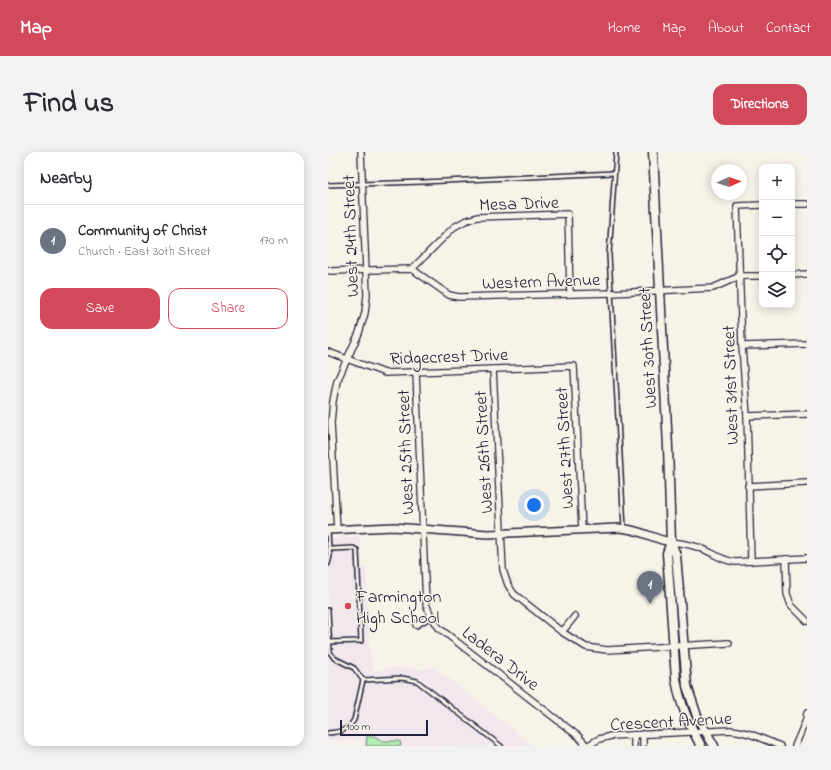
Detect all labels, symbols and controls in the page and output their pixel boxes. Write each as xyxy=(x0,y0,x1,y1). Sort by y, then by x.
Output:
text: Map xyxy=(20,15,52,42)
text: Home xyxy=(608,18,640,39)
text: Map xyxy=(662,18,686,39)
text: About xyxy=(708,18,744,39)
text: Contact xyxy=(766,18,811,39)
text: Find us xyxy=(24,84,114,125)
button: Directions xyxy=(713,84,807,125)
north arrow xyxy=(711,164,747,200)
map controls xyxy=(759,164,795,308)
button: + xyxy=(759,164,795,200)
text: Nearby xyxy=(40,166,92,191)
street label: West 24th Street xyxy=(337,174,367,298)
street label: Mesa Drive xyxy=(479,191,560,219)
button: − xyxy=(759,200,795,236)
text: Community of Christ xyxy=(78,220,207,242)
text: 1 xyxy=(51,231,55,250)
text: 170 m xyxy=(260,231,288,250)
button: locate xyxy=(759,236,795,272)
text: Church · East 30th Street xyxy=(78,242,211,261)
street label: Western Avenue xyxy=(482,268,601,298)
button: layers xyxy=(759,272,795,308)
street label: West 30th Street xyxy=(633,287,665,409)
button: Save xyxy=(40,288,160,329)
button: Share xyxy=(168,288,288,329)
street label: West 31st Street xyxy=(717,325,747,445)
street label: Ridgecrest Drive xyxy=(389,343,510,374)
street label: West 27th Street xyxy=(550,386,582,510)
street label: West 25th Street xyxy=(392,389,422,515)
street label: West 26th Street xyxy=(469,390,501,514)
your location xyxy=(524,495,544,515)
pin: 1 xyxy=(637,571,663,604)
place label: Farmington High School xyxy=(355,585,442,633)
marker: Farmington High School xyxy=(343,601,353,611)
street label: Ladera Drive xyxy=(456,621,545,699)
street label: Crescent Avenue xyxy=(610,707,734,739)
scale bar xyxy=(340,718,428,737)
text: 100 m xyxy=(346,719,370,735)

